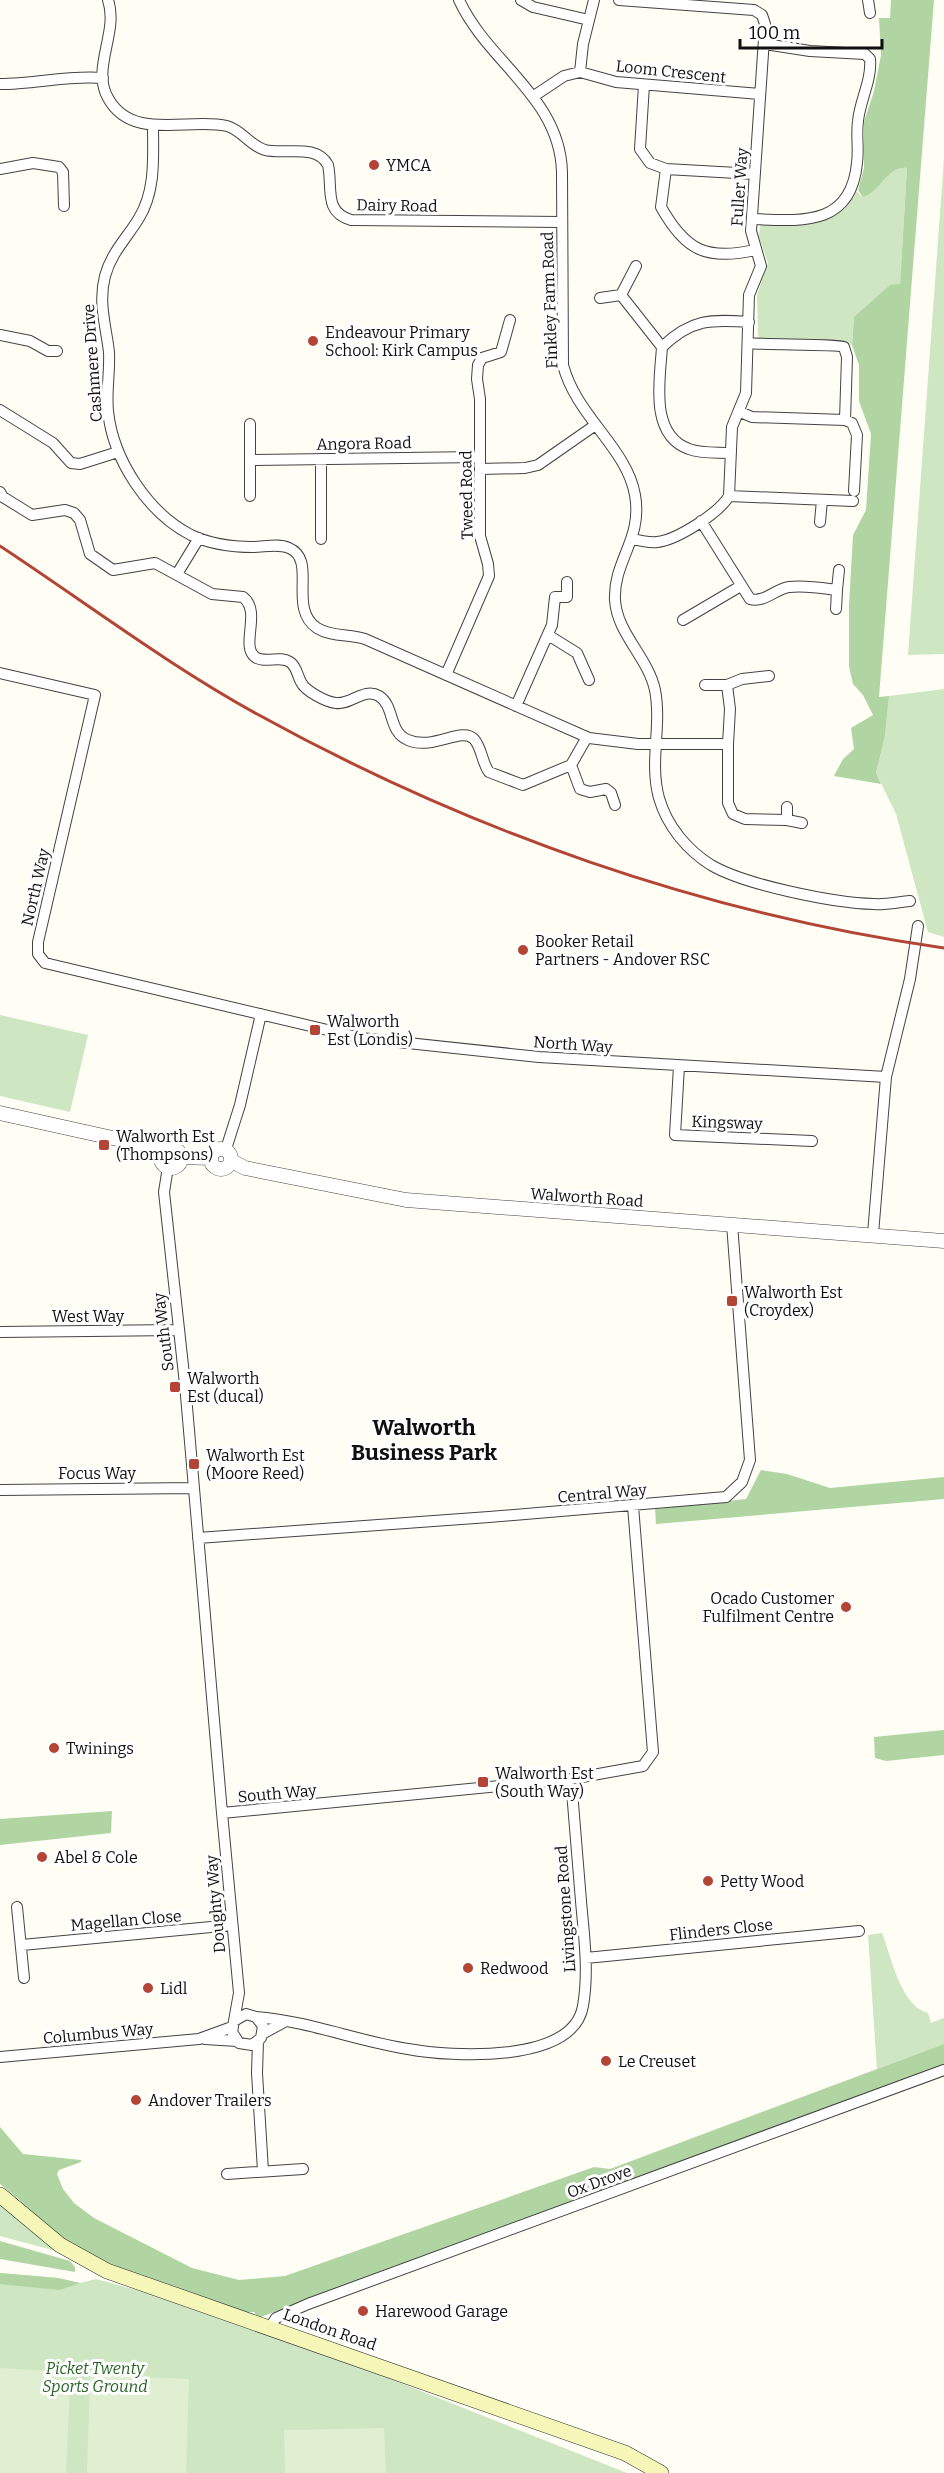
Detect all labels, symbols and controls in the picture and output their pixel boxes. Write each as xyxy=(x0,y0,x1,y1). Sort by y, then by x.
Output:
scale bar xyxy=(740,12,882,50)
text: 100 m xyxy=(749,22,800,44)
street label: Loom Crescent xyxy=(615,56,727,87)
street label: Fuller Way xyxy=(727,147,752,227)
place label: YMCA xyxy=(386,156,432,175)
marker: YMCA xyxy=(367,158,381,172)
street label: Dairy Road xyxy=(356,195,438,216)
street label: Finkley Farm Road xyxy=(538,231,561,369)
street label: Cashmere Drive xyxy=(79,303,106,423)
place label: Endeavour Primary School: Kirk Campus xyxy=(325,323,478,360)
marker: Endeavour Primary School: Kirk Campus xyxy=(306,334,320,348)
street label: Angora Road xyxy=(316,433,412,454)
street label: Tweed Road xyxy=(456,450,477,540)
street label: North Way xyxy=(17,846,54,928)
place label: Booker Retail Partners - Andover RSC xyxy=(535,932,710,969)
marker: Booker Retail Partners - Andover RSC xyxy=(516,943,530,957)
place label: Walworth Est (Londis) xyxy=(327,1012,413,1049)
marker: Walworth Est (Londis) xyxy=(308,1023,322,1037)
street label: North Way xyxy=(533,1032,614,1057)
street label: Kingsway xyxy=(691,1112,764,1133)
place label: Walworth Est (Thompsons) xyxy=(116,1127,215,1164)
marker: Walworth Est (Thompsons) xyxy=(97,1138,111,1152)
street label: Walworth Road xyxy=(530,1184,645,1211)
place label: Walworth Est (Croydex) xyxy=(744,1283,843,1320)
street label: South Way xyxy=(149,1291,178,1372)
marker: Walworth Est (Croydex) xyxy=(725,1294,739,1308)
street label: West Way xyxy=(52,1307,125,1326)
place label: Walworth Est (ducal) xyxy=(187,1369,264,1406)
marker: Walworth Est (ducal) xyxy=(168,1380,182,1394)
district label: Walworth Business Park xyxy=(351,1414,497,1466)
place label: Walworth Est (Moore Reed) xyxy=(206,1446,305,1483)
marker: Walworth Est (Moore Reed) xyxy=(187,1457,201,1471)
street label: Focus Way xyxy=(58,1464,136,1483)
street label: Central Way xyxy=(557,1480,648,1507)
place label: Ocado Customer Fulfilment Centre xyxy=(702,1589,834,1626)
marker: Ocado Customer Fulfilment Centre xyxy=(839,1600,853,1614)
place label: Twinings xyxy=(66,1739,134,1758)
marker: Twinings xyxy=(47,1741,61,1755)
place label: Walworth Est (South Way) xyxy=(495,1764,594,1801)
marker: Walworth Est (South Way) xyxy=(476,1775,490,1789)
street label: South Way xyxy=(237,1781,318,1806)
street label: Livingstone Road xyxy=(552,1844,579,1973)
place label: Abel & Cole xyxy=(54,1848,138,1867)
marker: Abel & Cole xyxy=(35,1850,49,1864)
street label: Doughty Way xyxy=(202,1854,229,1954)
place label: Petty Wood xyxy=(720,1872,805,1891)
marker: Petty Wood xyxy=(701,1874,715,1888)
street label: Magellan Close xyxy=(70,1906,182,1935)
street label: Flinders Close xyxy=(668,1915,774,1944)
place label: Redwood xyxy=(480,1959,549,1978)
marker: Redwood xyxy=(461,1961,475,1975)
place label: Lidl xyxy=(160,1979,188,1998)
marker: Lidl xyxy=(141,1981,155,1995)
street label: Columbus Way xyxy=(42,2019,155,2048)
place label: Le Creuset xyxy=(618,2052,696,2071)
marker: Le Creuset xyxy=(599,2054,613,2068)
place label: Andover Trailers xyxy=(148,2091,272,2110)
marker: Andover Trailers xyxy=(129,2093,143,2107)
street label: Ox Drove xyxy=(564,2161,634,2202)
place label: Harewood Garage xyxy=(375,2302,508,2321)
marker: Harewood Garage xyxy=(356,2304,370,2318)
street label: London Road xyxy=(281,2305,380,2355)
park label: Picket Twenty Sports Ground xyxy=(42,2359,148,2396)

